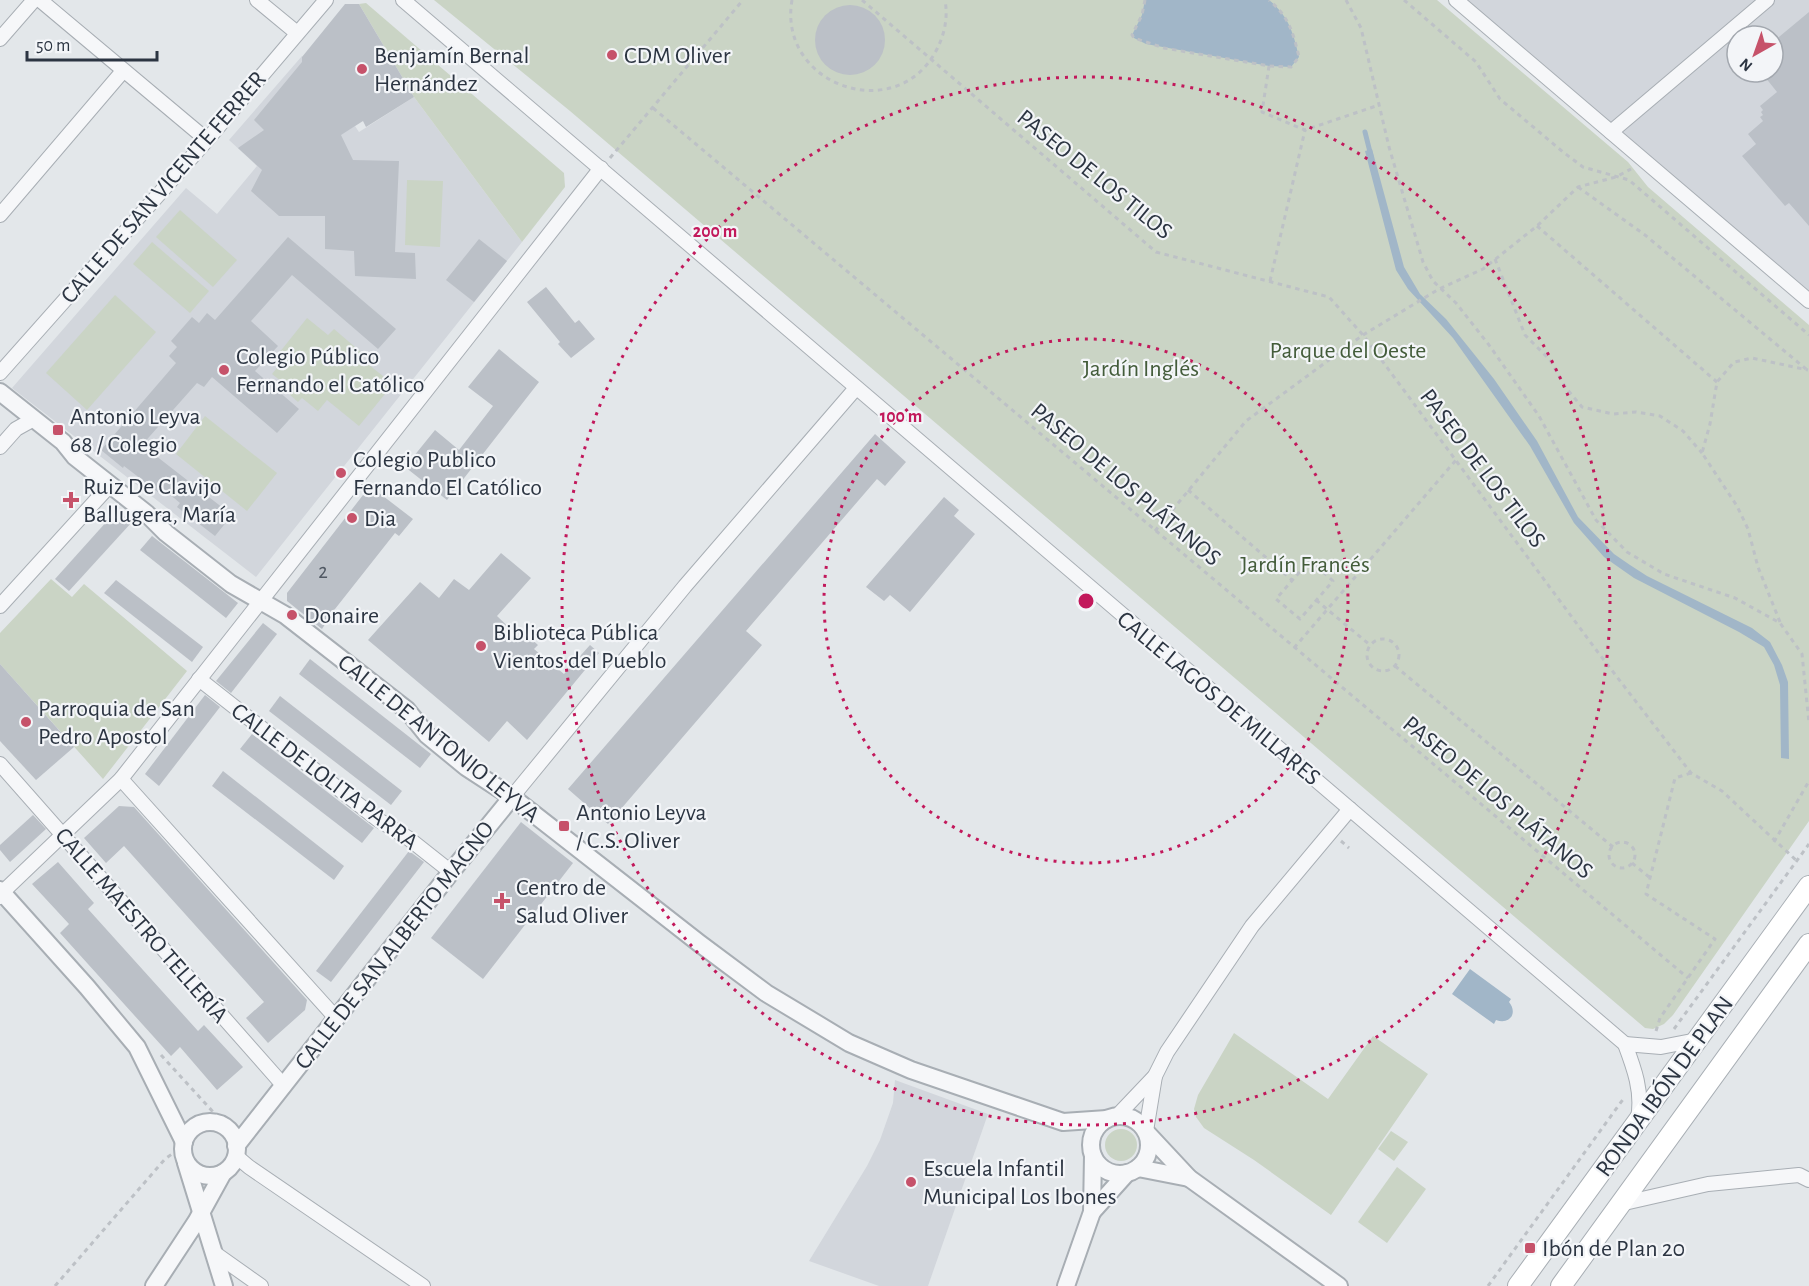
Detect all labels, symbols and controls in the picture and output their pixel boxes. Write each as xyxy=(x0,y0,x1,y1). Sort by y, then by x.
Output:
scale bar xyxy=(27,24,158,62)
north arrow xyxy=(1725,24,1785,84)
text: 50 m xyxy=(36,37,70,55)
place label: Benjamín Bernal Hernández xyxy=(374,44,530,96)
place label: CDM Oliver xyxy=(624,44,731,68)
marker: CDM Oliver xyxy=(605,48,619,62)
text: N xyxy=(1737,55,1755,74)
marker: Benjamín Bernal Hernández xyxy=(355,62,369,76)
street label: CALLE DE SAN VICENTE FERRER xyxy=(57,67,271,308)
street label: PASEO DE LOS TILOS xyxy=(1012,105,1176,244)
text: 200 m xyxy=(693,223,737,241)
park label: Parque del Oeste xyxy=(1270,339,1426,363)
place label: Colegio Público Fernando el Católico xyxy=(236,345,425,397)
park label: Jardín Inglés xyxy=(1083,357,1199,381)
marker: Colegio Público Fernando el Católico xyxy=(217,363,231,377)
street label: PASEO DE LOS TILOS xyxy=(1415,385,1549,552)
street label: PASEO DE LOS PLÁTANOS xyxy=(1026,397,1226,571)
place label: Antonio Leyva 68 / Colegio xyxy=(70,405,201,457)
text: 100 m xyxy=(880,408,922,426)
marker: Antonio Leyva 68 / Colegio xyxy=(51,423,65,437)
place label: Colegio Publico Fernando El Católico xyxy=(353,448,542,500)
marker: Colegio Publico Fernando El Católico xyxy=(334,466,348,480)
place label: Ruiz De Clavijo Ballugera, María xyxy=(83,475,236,527)
marker: Ruiz De Clavijo Ballugera, María xyxy=(64,493,78,507)
place label: Dia xyxy=(364,507,396,531)
marker: Dia xyxy=(345,511,359,525)
park label: Jardín Francés xyxy=(1240,553,1370,577)
house number: 2 xyxy=(318,561,328,582)
centre of rings xyxy=(1076,591,1096,611)
place label: Donaire xyxy=(304,604,379,628)
street label: CALLE LAGOS DE MILLARES xyxy=(1112,607,1324,790)
marker: Donaire xyxy=(285,608,299,622)
place label: Biblioteca Pública Vientos del Pueblo xyxy=(493,621,667,673)
marker: Biblioteca Pública Vientos del Pueblo xyxy=(474,639,488,653)
street label: CALLE DE ANTONIO LEYVA xyxy=(333,650,544,827)
place label: Parroquia de San Pedro Apostol xyxy=(38,697,195,749)
street label: CALLE DE LOLITA PARRA xyxy=(226,699,422,855)
street label: PASEO DE LOS PLÁTANOS xyxy=(1398,710,1598,884)
marker: Parroquia de San Pedro Apostol xyxy=(19,715,33,729)
place label: Antonio Leyva / C.S. Oliver xyxy=(576,801,707,853)
street label: CALLE DE SAN ALBERTO MAGNO xyxy=(291,817,499,1074)
marker: Antonio Leyva / C.S. Oliver xyxy=(557,819,571,833)
street label: CALLE MAESTRO TELLERÍA xyxy=(50,822,234,1028)
place label: Centro de Salud Oliver xyxy=(516,876,628,928)
marker: Centro de Salud Oliver xyxy=(493,892,511,910)
street label: RONDA IBÓN DE PLAN xyxy=(1590,991,1738,1181)
place label: Escuela Infantil Municipal Los Ibones xyxy=(923,1157,1117,1209)
marker: Escuela Infantil Municipal Los Ibones xyxy=(904,1175,918,1189)
place label: Ibón de Plan 20 xyxy=(1542,1237,1685,1261)
marker: Ibón de Plan 20 xyxy=(1523,1241,1537,1255)

